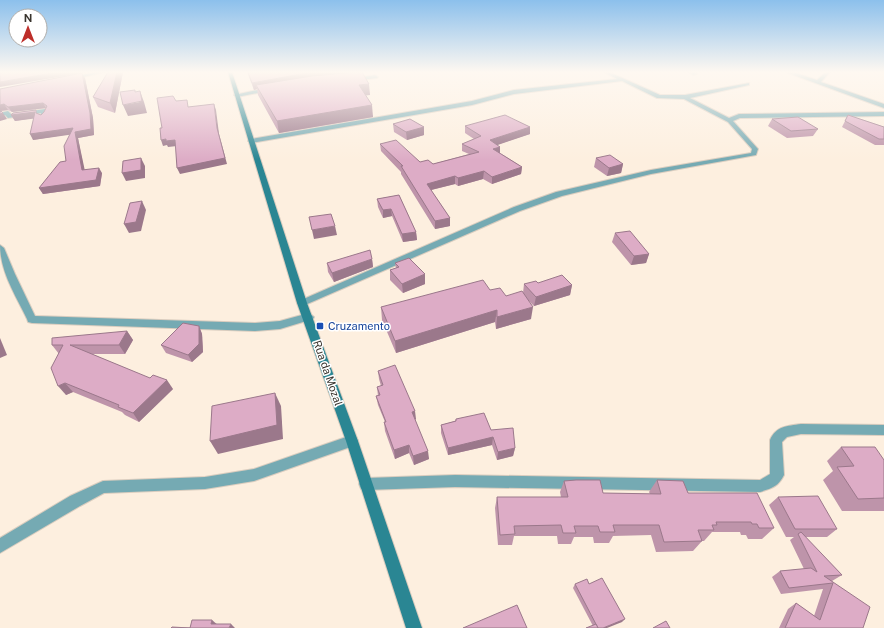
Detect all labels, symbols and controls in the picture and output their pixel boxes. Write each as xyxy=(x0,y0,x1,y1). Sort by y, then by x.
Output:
north arrow xyxy=(8,8,48,48)
text: N xyxy=(24,12,32,24)
place label: Cruzamento xyxy=(328,320,390,332)
marker: Cruzamento xyxy=(315,321,325,331)
street label: Rua da Mozal xyxy=(311,339,345,407)

